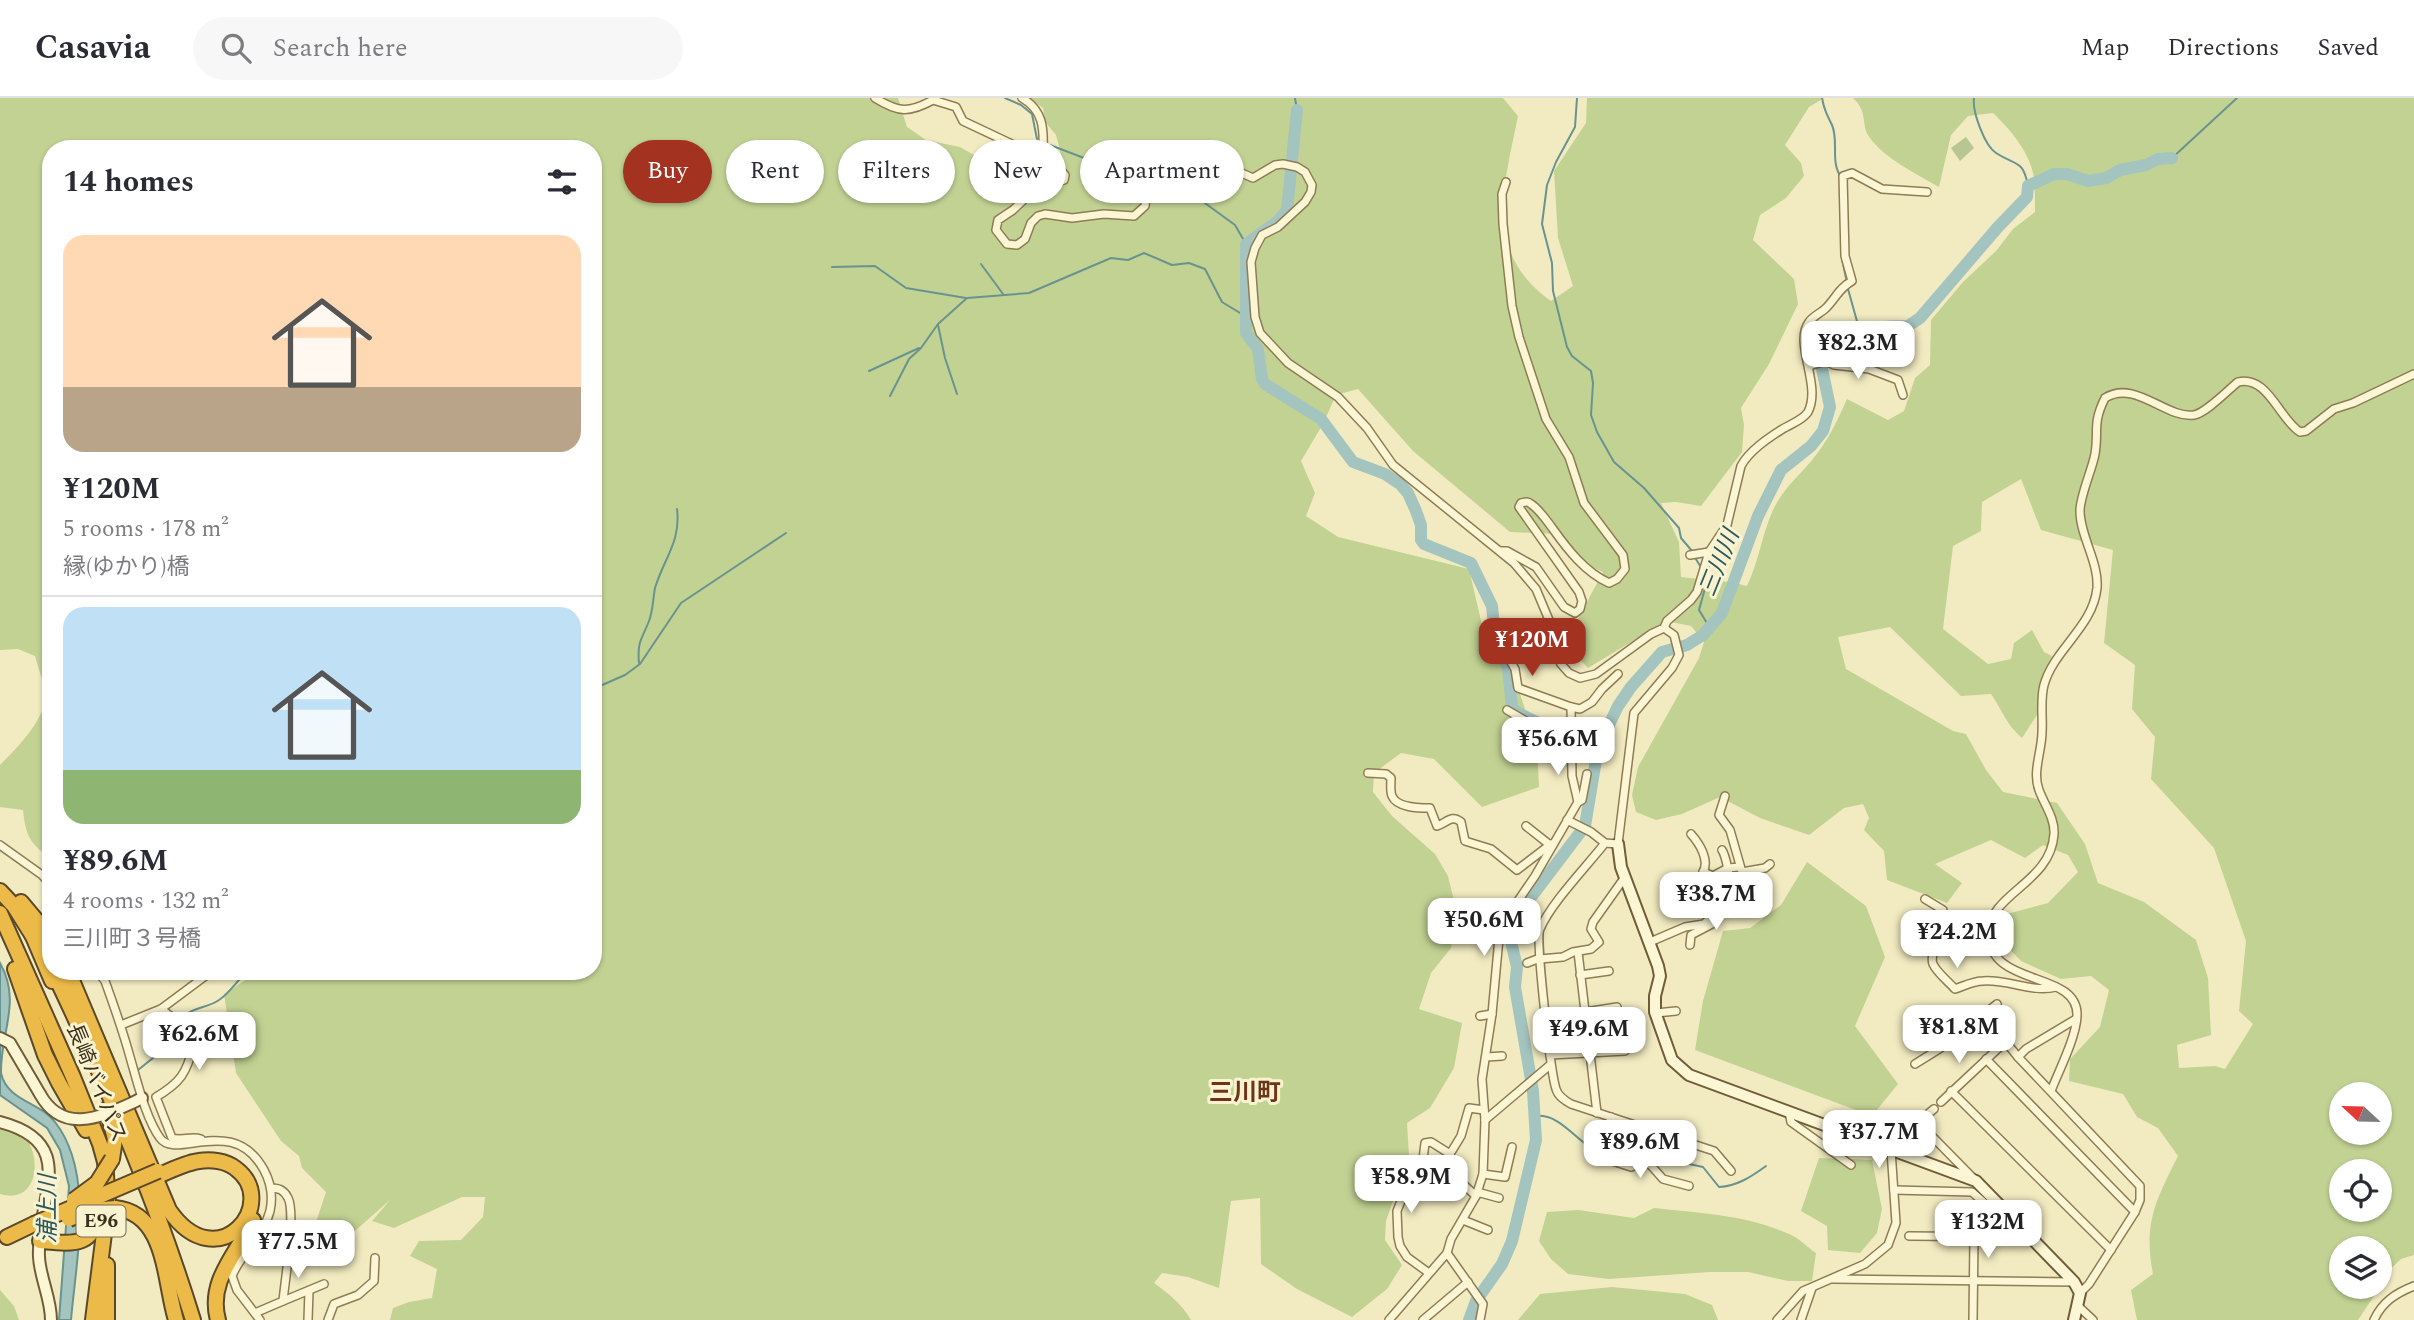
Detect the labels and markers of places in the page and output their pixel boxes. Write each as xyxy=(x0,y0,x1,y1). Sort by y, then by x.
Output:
pin: ¥82.3M xyxy=(1801,322,1915,381)
pin: ¥120M xyxy=(1483,618,1581,678)
pin: ¥56.6M xyxy=(1501,718,1615,777)
pin: ¥38.7M xyxy=(1659,872,1773,932)
pin: ¥50.6M xyxy=(1427,898,1541,958)
pin: ¥24.2M xyxy=(1900,910,2014,970)
pin: ¥81.8M xyxy=(1902,1006,2016,1065)
pin: ¥49.6M xyxy=(1532,1007,1646,1067)
pin: ¥62.6M xyxy=(142,1012,256,1072)
pin: ¥37.7M xyxy=(1822,1110,1936,1170)
pin: ¥89.6M xyxy=(1583,1121,1697,1180)
pin: ¥58.9M xyxy=(1354,1156,1468,1215)
pin: ¥132M xyxy=(1939,1200,2037,1260)
pin: ¥77.5M xyxy=(241,1220,355,1280)

